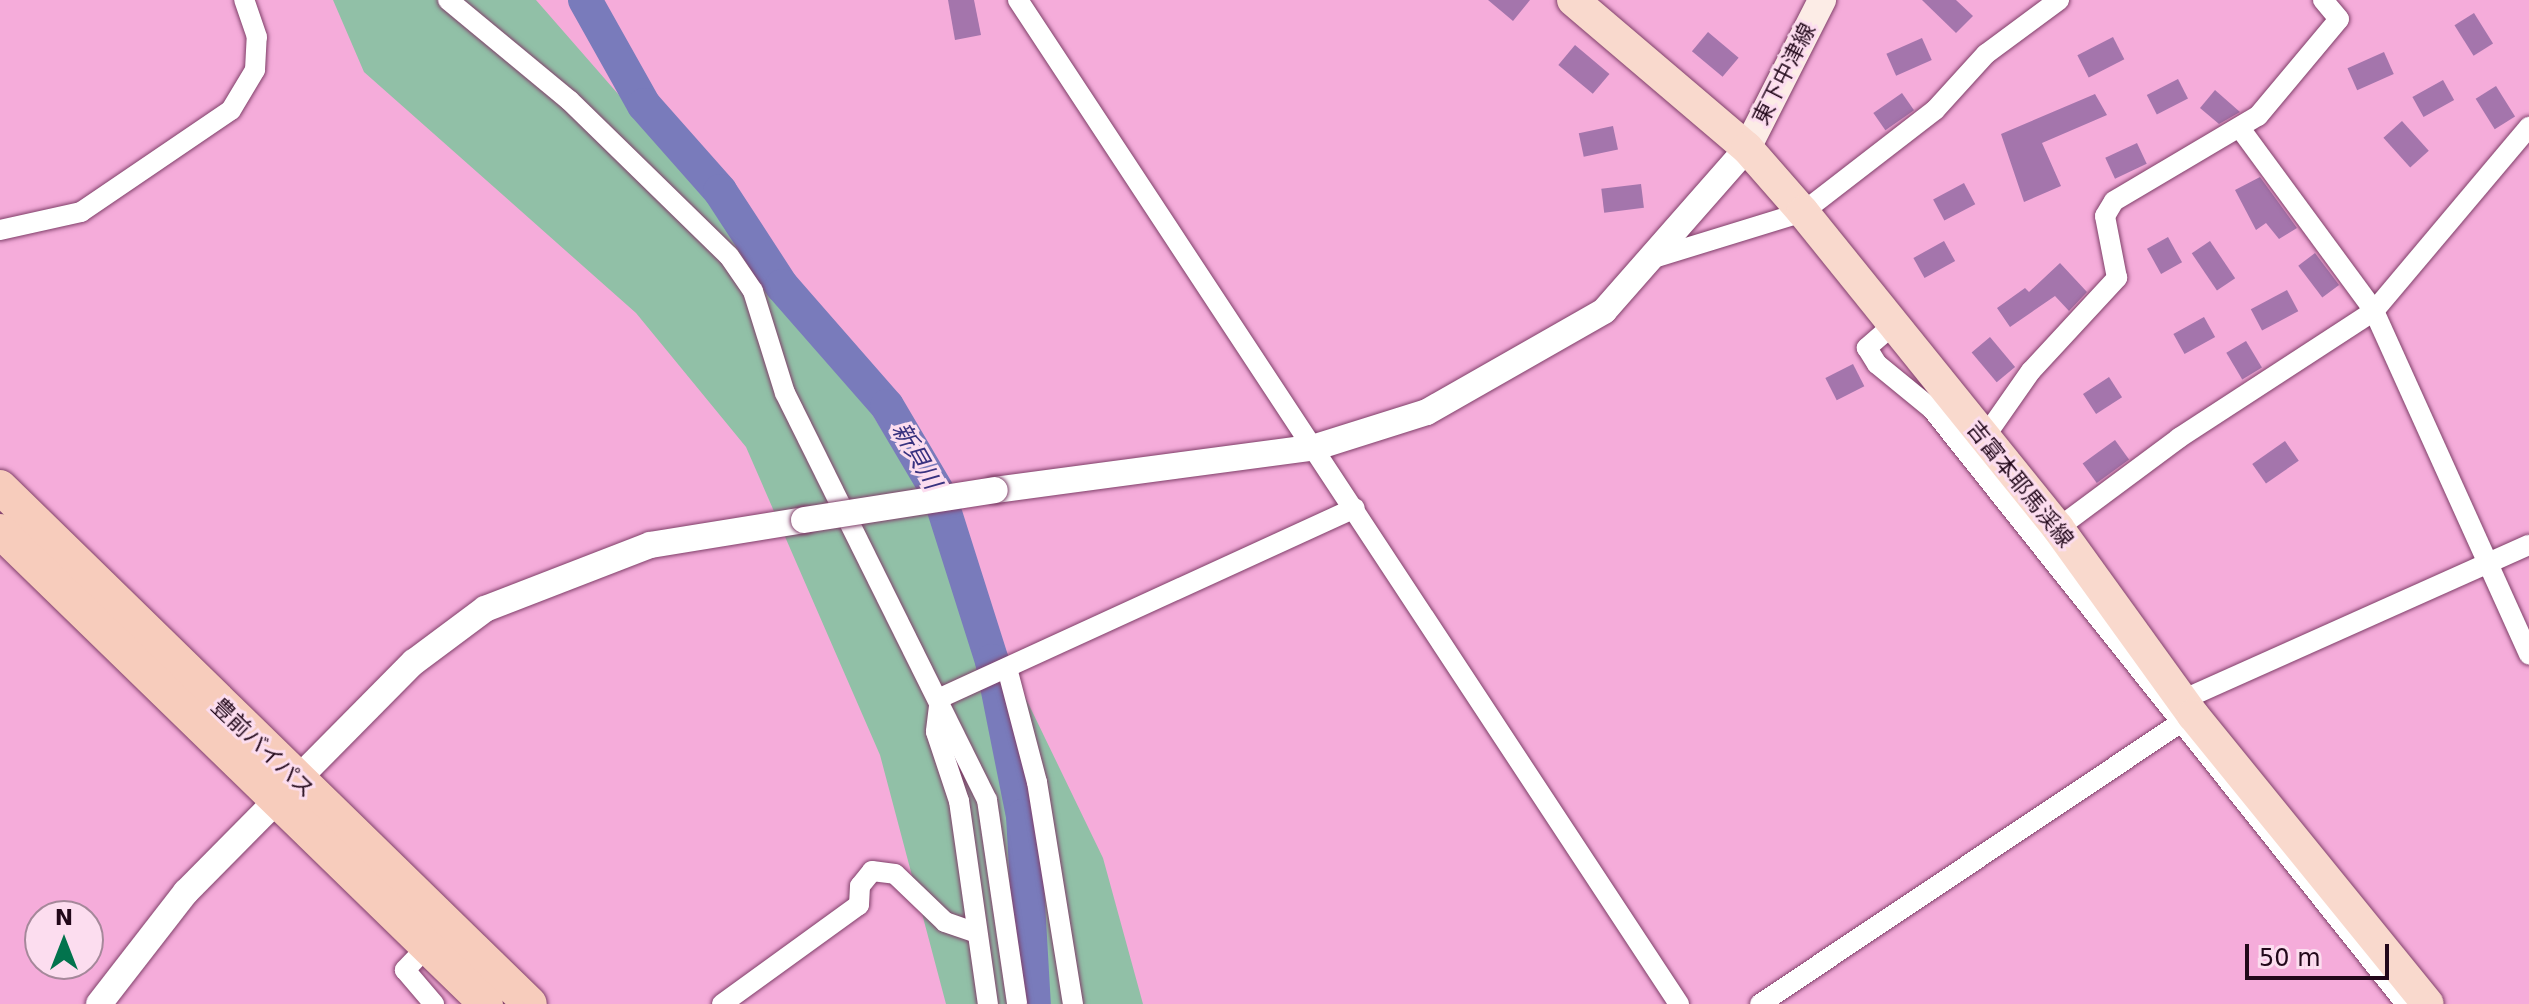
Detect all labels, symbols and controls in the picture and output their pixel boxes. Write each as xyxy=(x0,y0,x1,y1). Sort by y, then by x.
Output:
street label: 東下中津線 xyxy=(1747,19,1821,129)
street label: 吉富本耶馬渓線 xyxy=(1961,416,2079,552)
water label: 新貝川 xyxy=(886,418,946,494)
street label: 豊前バイパス xyxy=(206,693,320,803)
north arrow xyxy=(24,900,104,980)
text: N xyxy=(55,905,73,930)
scale bar xyxy=(2249,928,2393,978)
text: 50 m xyxy=(2259,944,2321,972)

